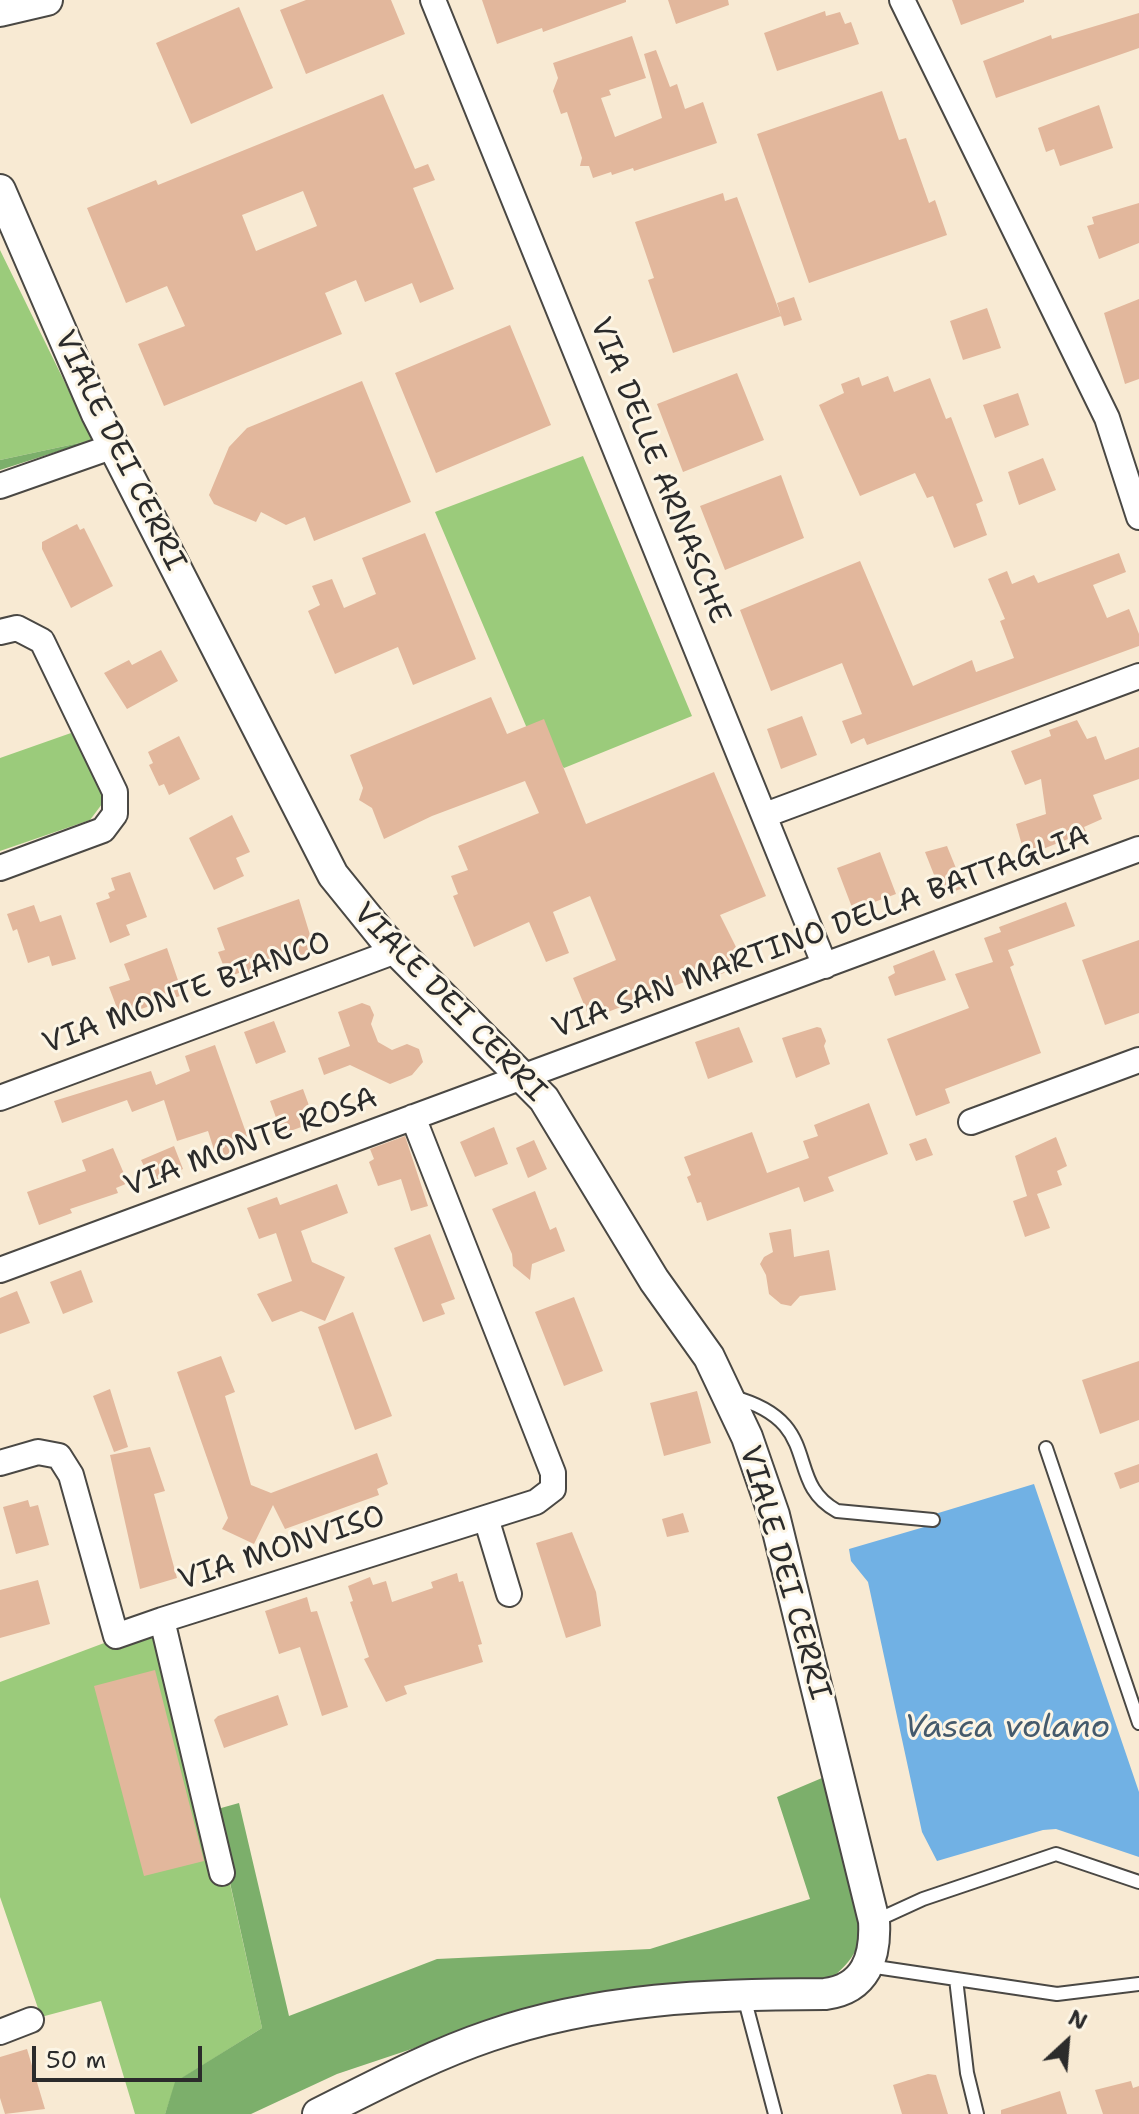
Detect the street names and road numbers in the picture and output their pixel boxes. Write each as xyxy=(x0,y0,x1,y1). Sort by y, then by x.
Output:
street label: VIA DELLE ARNASCHE xyxy=(581,313,737,629)
street label: VIALE DEI CERRI xyxy=(45,325,193,577)
street label: VIA SAN MARTINO DELLA BATTAGLIA xyxy=(548,819,1094,1047)
street label: VIALE DEI CERRI xyxy=(345,896,553,1110)
street label: VIA MONTE BIANCO xyxy=(38,925,336,1063)
street label: VIA MONTE ROSA xyxy=(120,1080,382,1206)
street label: VIALE DEI CERRI xyxy=(731,1442,837,1704)
street label: VIA MONVISO xyxy=(174,1499,390,1599)

